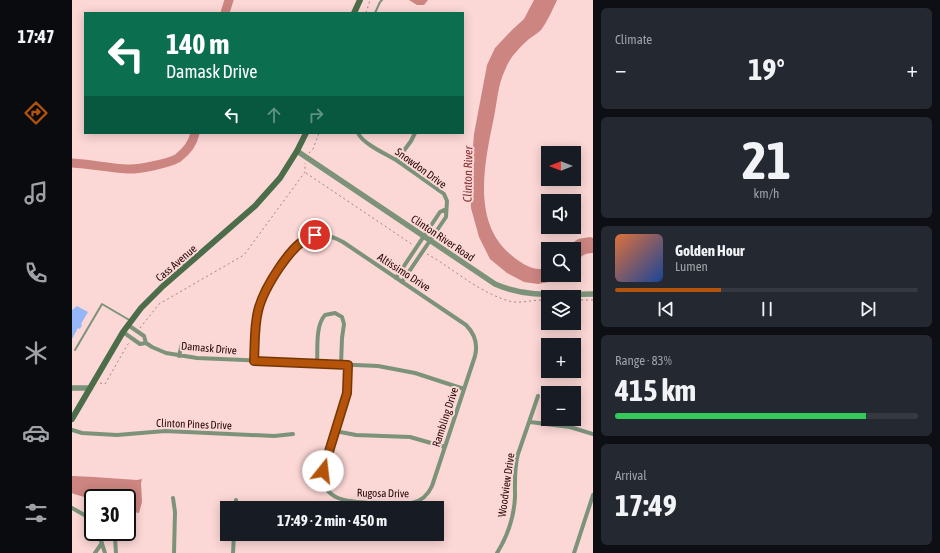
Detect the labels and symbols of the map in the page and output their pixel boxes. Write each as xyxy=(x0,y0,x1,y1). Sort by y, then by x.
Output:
street label: Snowdon Drive xyxy=(393,145,449,191)
water label: Clinton River xyxy=(461,145,475,202)
north arrow xyxy=(541,146,581,186)
street label: Clinton River Road xyxy=(409,212,477,264)
pin xyxy=(298,218,332,252)
street label: Cass Avenue xyxy=(153,242,199,284)
street label: Altissimo Drive xyxy=(375,251,433,293)
street label: Damask Drive xyxy=(181,340,237,356)
street label: Rambling Drive xyxy=(430,386,460,448)
street label: Clinton Pines Drive xyxy=(156,417,232,431)
position arrow xyxy=(302,450,344,492)
street label: Woodview Drive xyxy=(496,452,516,518)
street label: Rugosa Drive xyxy=(357,487,409,499)
speed limit sign: 30 xyxy=(84,489,136,541)

